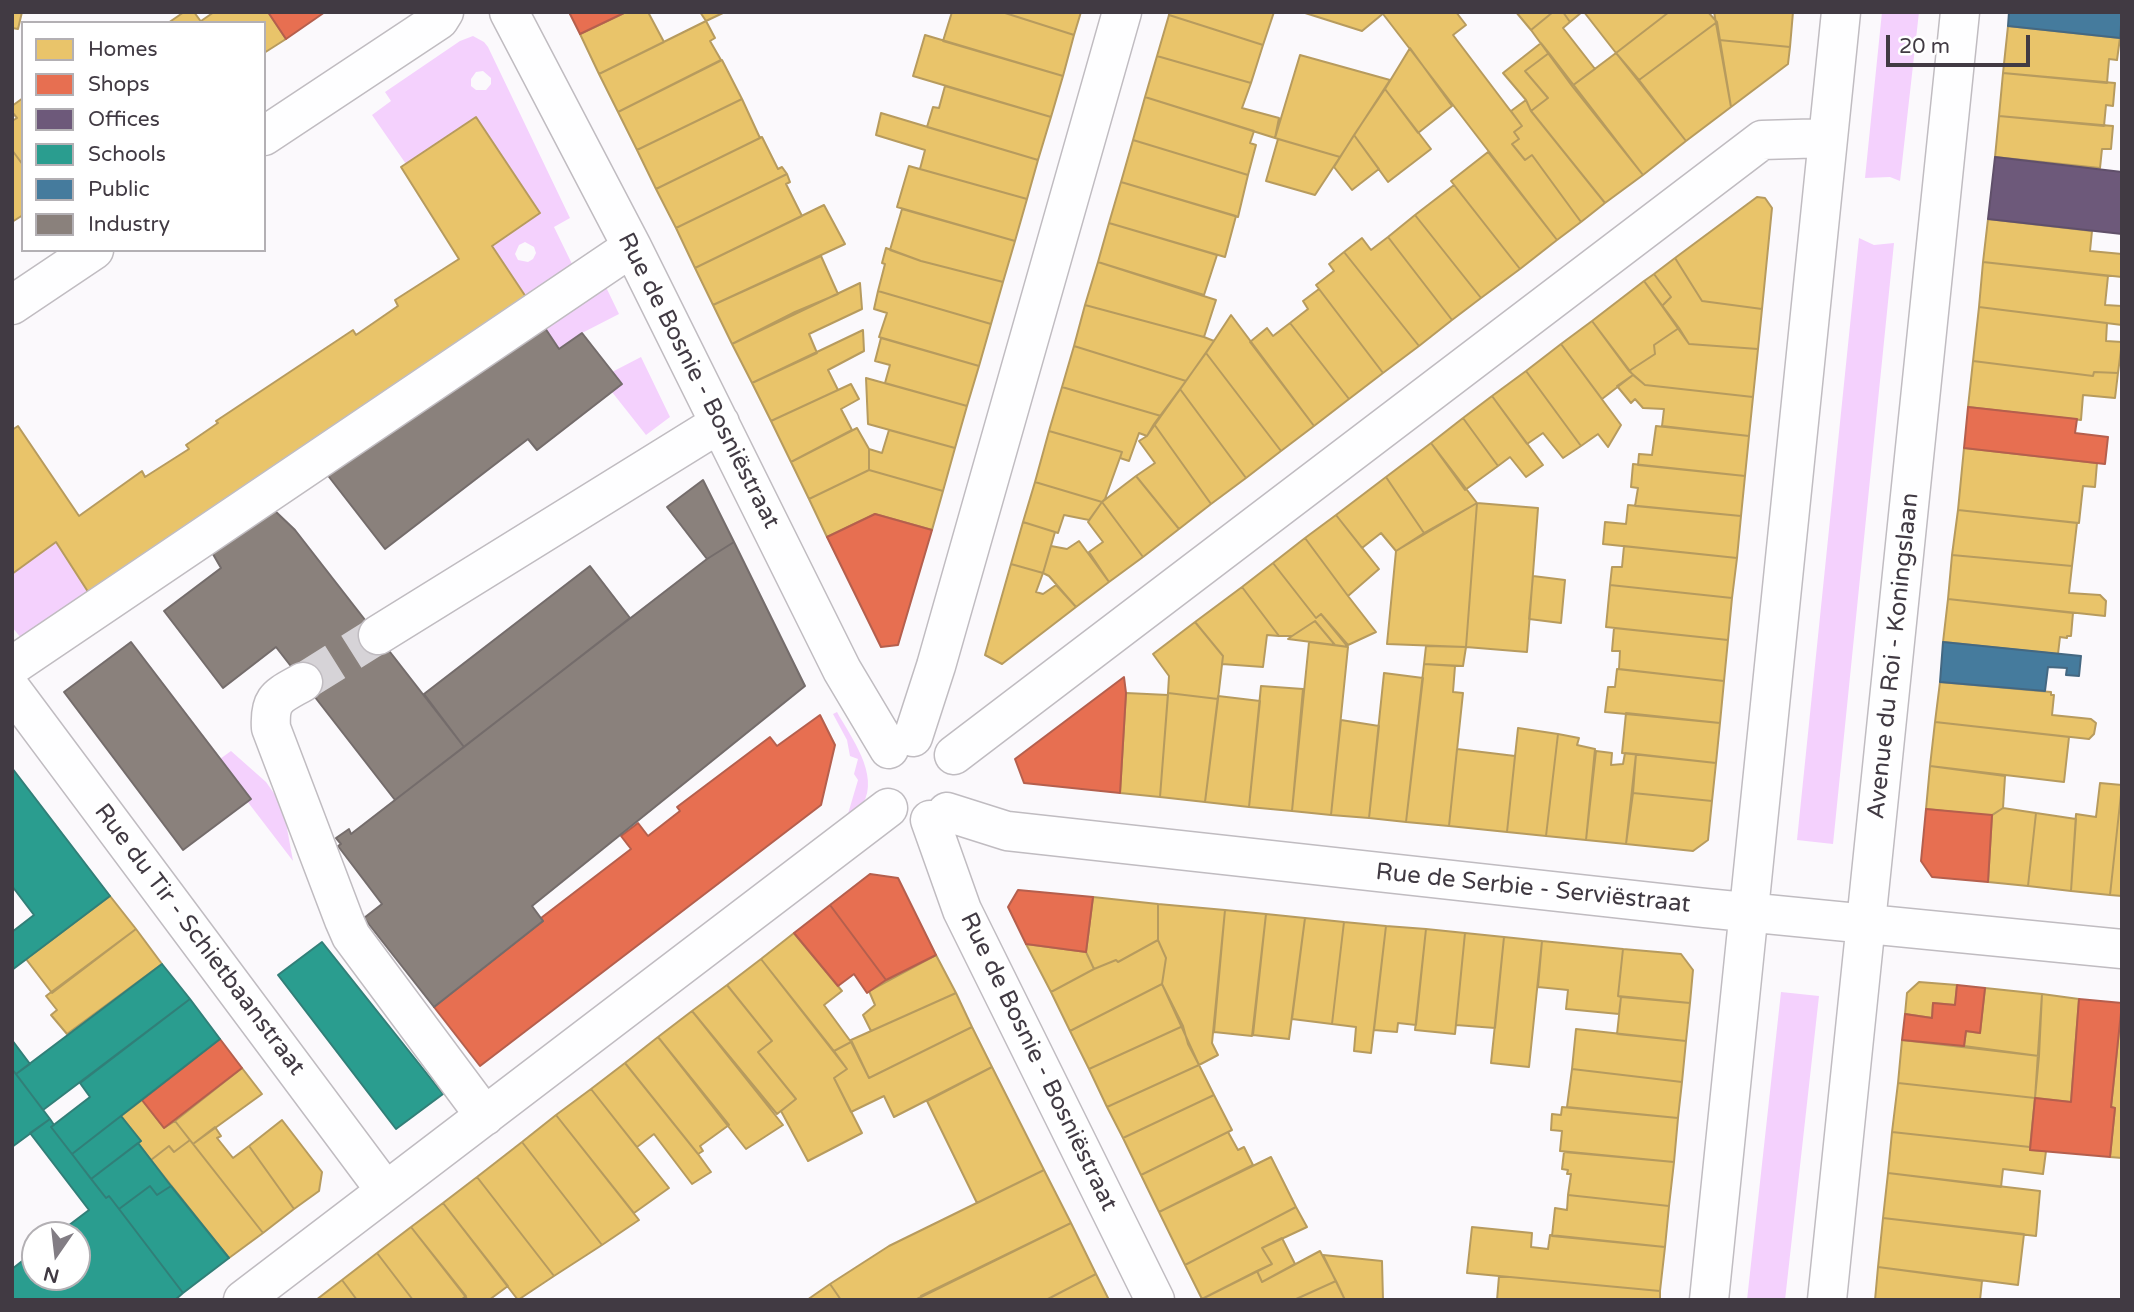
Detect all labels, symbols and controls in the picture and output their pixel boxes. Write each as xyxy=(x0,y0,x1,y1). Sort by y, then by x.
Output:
legend xyxy=(21,21,266,252)
scale bar xyxy=(1889,21,2032,65)
text: 20 m xyxy=(1899,34,1950,59)
text: Homes xyxy=(88,37,158,62)
text: Shops xyxy=(88,72,150,97)
text: Offices xyxy=(88,107,160,132)
text: Schools xyxy=(88,142,166,167)
text: Public xyxy=(88,177,150,202)
text: Industry xyxy=(88,212,170,237)
street label: Rue de Bosnie - Bosniëstraat xyxy=(611,228,785,534)
street label: Avenue du Roi - Koningslaan xyxy=(1863,491,1925,821)
street label: Rue du Tir - Schietbaanstraat xyxy=(87,799,311,1081)
street label: Rue de Serbie - Serviëstraat xyxy=(1374,858,1692,920)
street label: Rue de Bosnie - Bosniëstraat xyxy=(953,908,1123,1216)
north arrow xyxy=(21,1221,91,1291)
text: N xyxy=(41,1262,61,1287)

